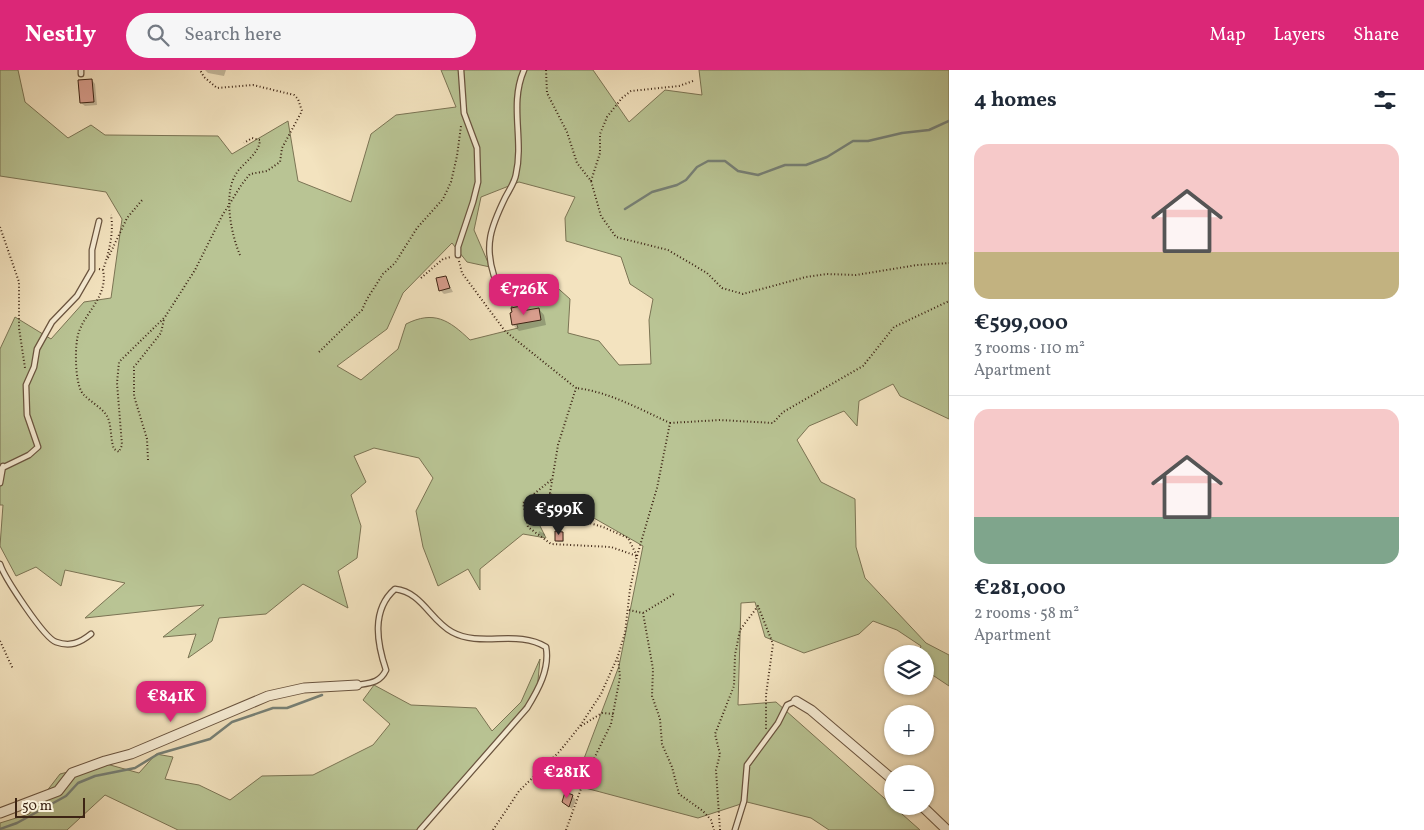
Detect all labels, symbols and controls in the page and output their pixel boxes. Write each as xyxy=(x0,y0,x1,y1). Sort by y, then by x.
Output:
search box xyxy=(126,13,476,58)
text: Nestly xyxy=(25,18,96,52)
icon: search xyxy=(144,21,172,49)
text: Search here xyxy=(184,22,282,48)
text: Map xyxy=(1209,23,1245,48)
text: Layers xyxy=(1273,23,1325,48)
text: Share xyxy=(1353,23,1399,48)
text: 4 homes xyxy=(974,86,1057,115)
icon: filters xyxy=(1371,86,1399,114)
icon: home xyxy=(1142,176,1232,266)
pin: €726K xyxy=(489,274,559,316)
text: €726K xyxy=(500,279,548,301)
text: €599,000 xyxy=(974,309,1068,338)
text: 3 rooms · 110 m² xyxy=(974,338,1085,360)
text: Apartment xyxy=(974,360,1051,382)
icon: home xyxy=(1142,442,1232,532)
pin: €599K xyxy=(524,494,594,536)
text: €599K xyxy=(535,499,583,521)
text: €281,000 xyxy=(974,574,1066,603)
text: 2 rooms · 58 m² xyxy=(974,603,1079,625)
text: Apartment xyxy=(974,625,1051,647)
map controls xyxy=(884,645,934,815)
button: layers xyxy=(884,645,934,695)
pin: €841K xyxy=(136,680,206,723)
text: €841K xyxy=(147,686,195,708)
button: + xyxy=(884,705,934,755)
pin: €281K xyxy=(532,756,602,799)
text: €281K xyxy=(544,762,590,784)
button: − xyxy=(884,765,934,815)
scale bar xyxy=(15,795,85,818)
text: 50 m xyxy=(22,797,52,816)

